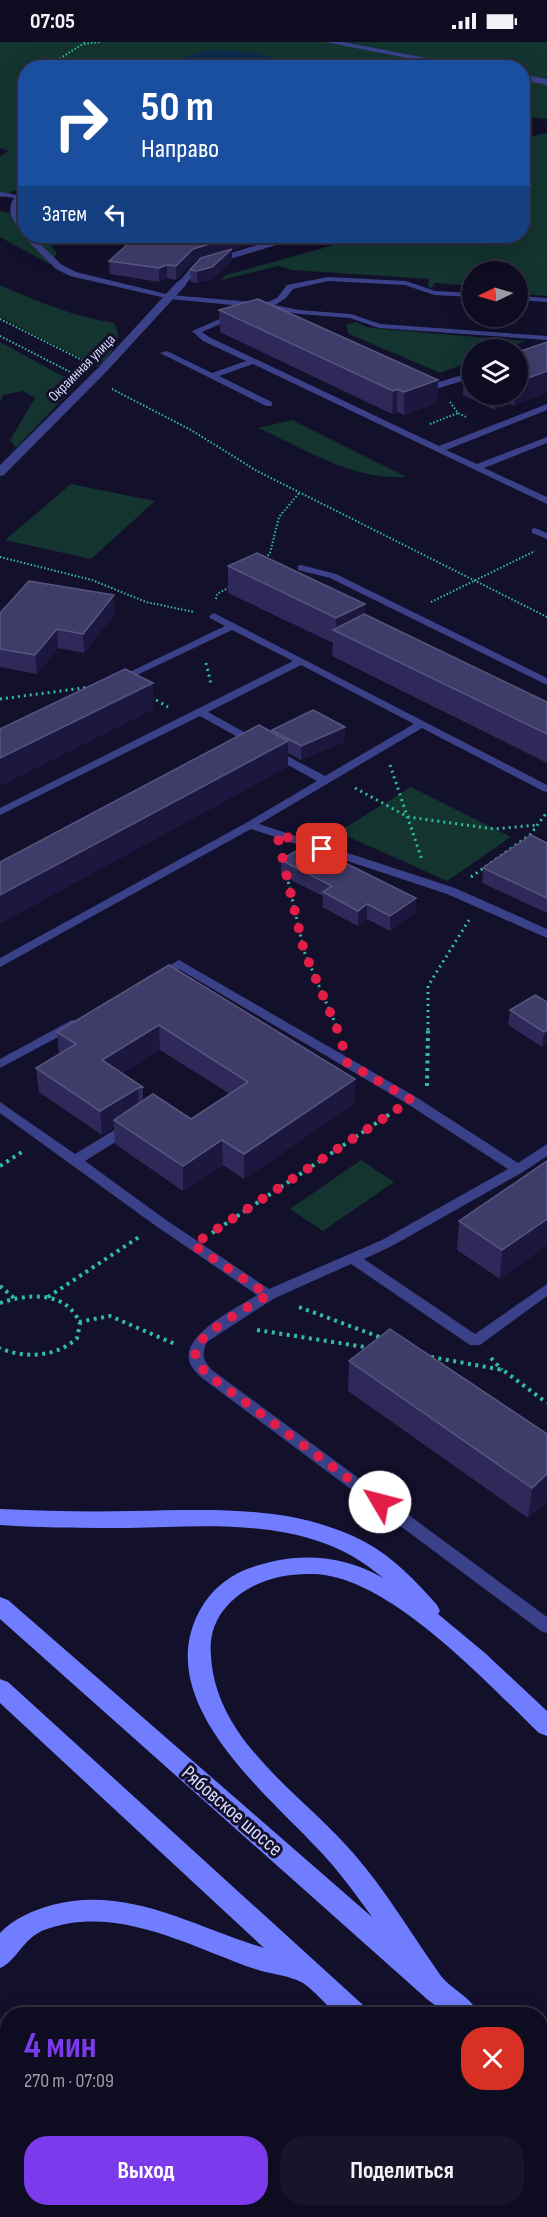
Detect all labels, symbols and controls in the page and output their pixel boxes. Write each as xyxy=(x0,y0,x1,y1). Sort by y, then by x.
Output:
text: 07:05 xyxy=(30,8,75,35)
text: 50 m xyxy=(141,82,214,133)
icon: right xyxy=(42,84,120,162)
text: Направо xyxy=(141,133,219,165)
icon: left xyxy=(99,198,132,231)
text: Затем xyxy=(42,201,87,228)
north arrow xyxy=(462,261,528,327)
map controls xyxy=(462,261,528,405)
street label: Окраинная улица xyxy=(44,330,120,406)
button: layers xyxy=(462,339,528,405)
pin xyxy=(296,823,347,874)
icon: arrive xyxy=(305,832,338,865)
position arrow xyxy=(348,1470,412,1534)
street label: Рябовское шоссе xyxy=(176,1760,288,1862)
text: 4 мин xyxy=(24,2025,96,2068)
button: close xyxy=(461,2027,524,2090)
text: 270 m · 07:09 xyxy=(24,2069,114,2093)
button: Выход xyxy=(24,2136,268,2205)
button: Поделиться xyxy=(280,2136,524,2205)

